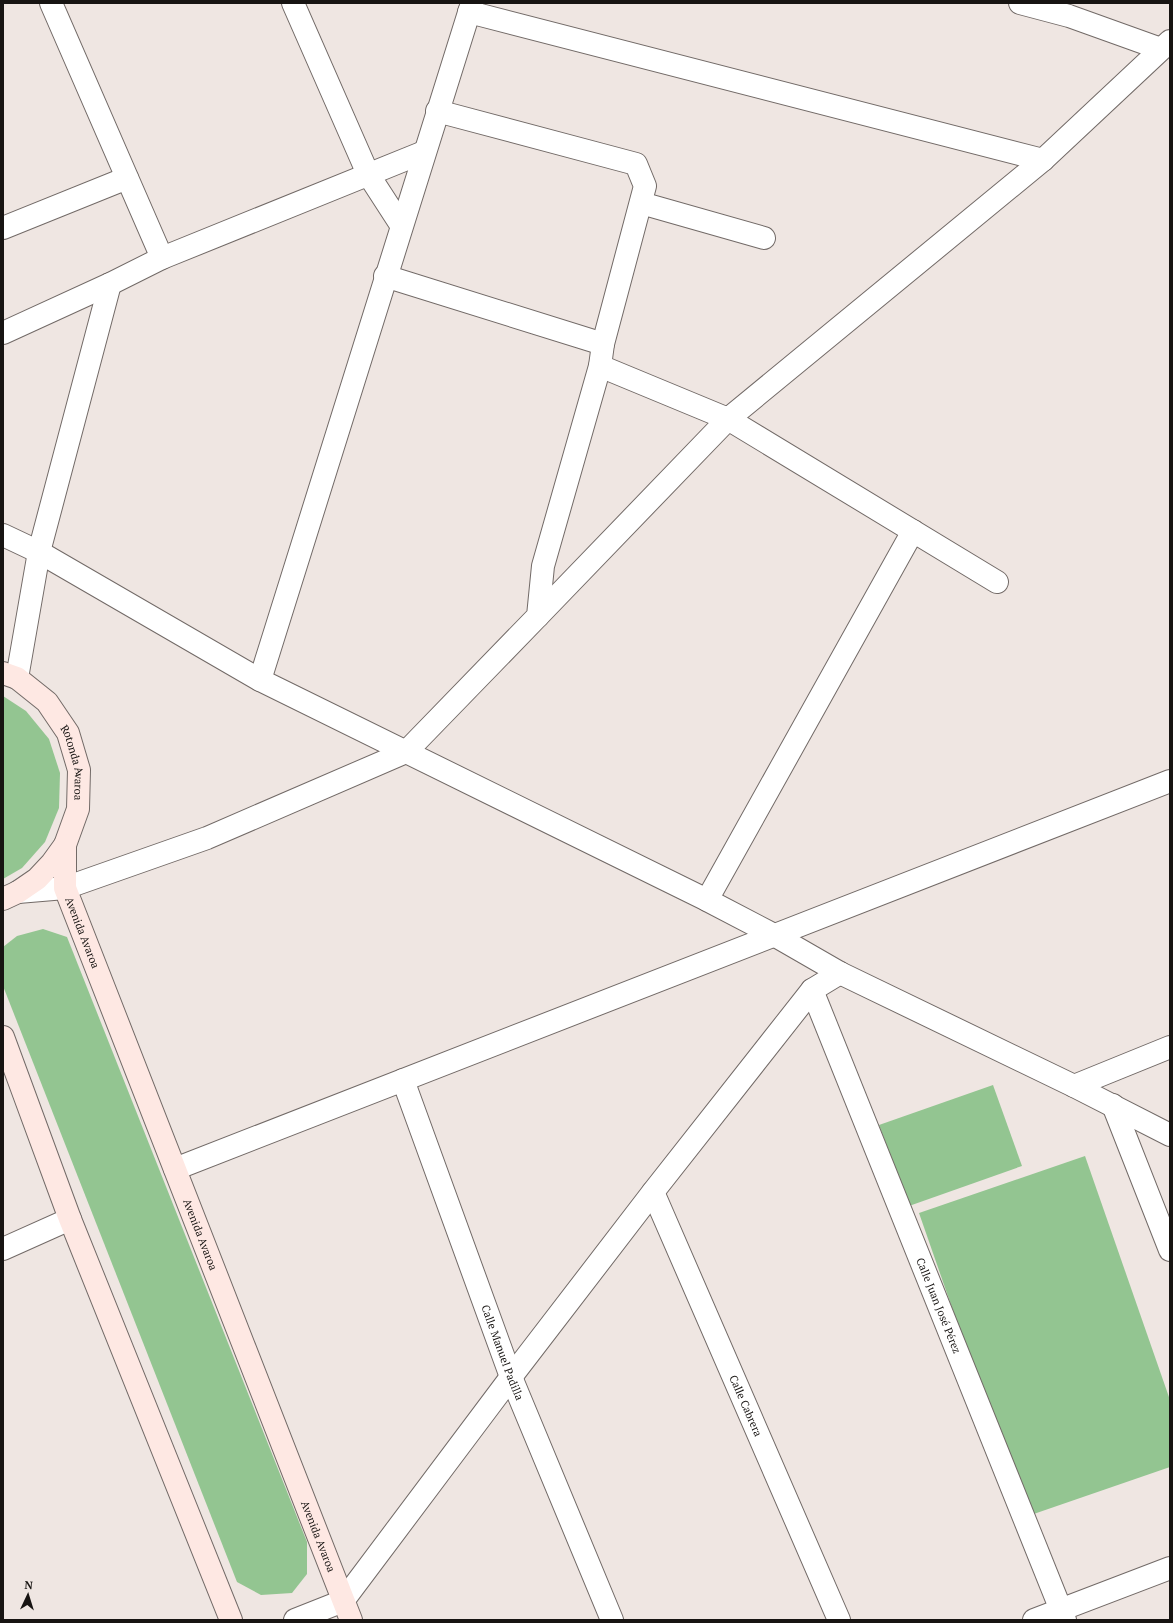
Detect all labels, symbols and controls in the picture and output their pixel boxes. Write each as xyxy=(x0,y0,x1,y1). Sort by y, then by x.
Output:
street label: Rotonda Avaroa xyxy=(57,722,87,801)
street label: Avenida Avaroa xyxy=(62,895,103,971)
street label: Avenida Avaroa xyxy=(180,1197,221,1273)
street label: Calle Juan José Pérez xyxy=(913,1256,964,1355)
street label: Calle Manuel Padilla xyxy=(478,1303,527,1403)
street label: Calle Cabrera xyxy=(726,1373,766,1439)
street label: Avenida Avaroa xyxy=(298,1499,339,1574)
north arrow xyxy=(8,1575,48,1615)
text: N xyxy=(24,1578,34,1592)

